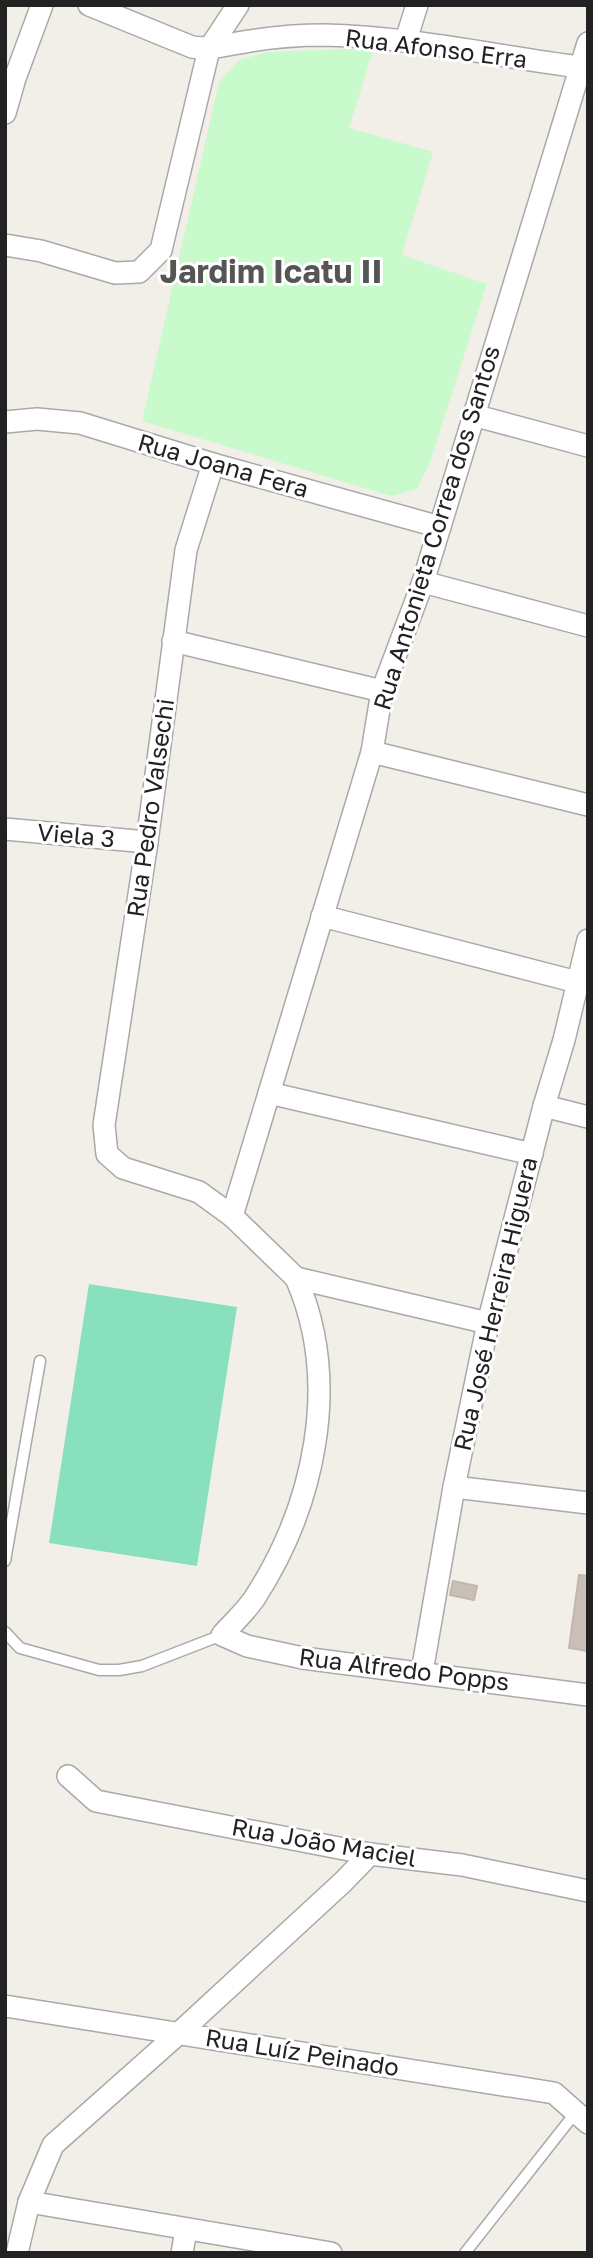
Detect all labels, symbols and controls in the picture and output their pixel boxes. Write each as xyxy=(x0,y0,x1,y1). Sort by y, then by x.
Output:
street label: Rua Afonso Erra xyxy=(344,22,529,73)
district label: Jardim Icatu II xyxy=(160,252,382,290)
street label: Rua Antonieta Correa dos Santos xyxy=(366,342,505,713)
street label: Rua Joana Fera xyxy=(135,426,312,503)
street label: Rua Pedro Valsechi xyxy=(120,697,179,919)
street label: Viela 3 xyxy=(36,817,116,852)
street label: Rua José Herreira Higuera xyxy=(447,1154,542,1453)
street label: Rua Alfredo Popps xyxy=(297,1641,511,1696)
street label: Rua João Maciel xyxy=(230,1811,419,1872)
street label: Rua Luíz Peinado xyxy=(203,2022,401,2081)

